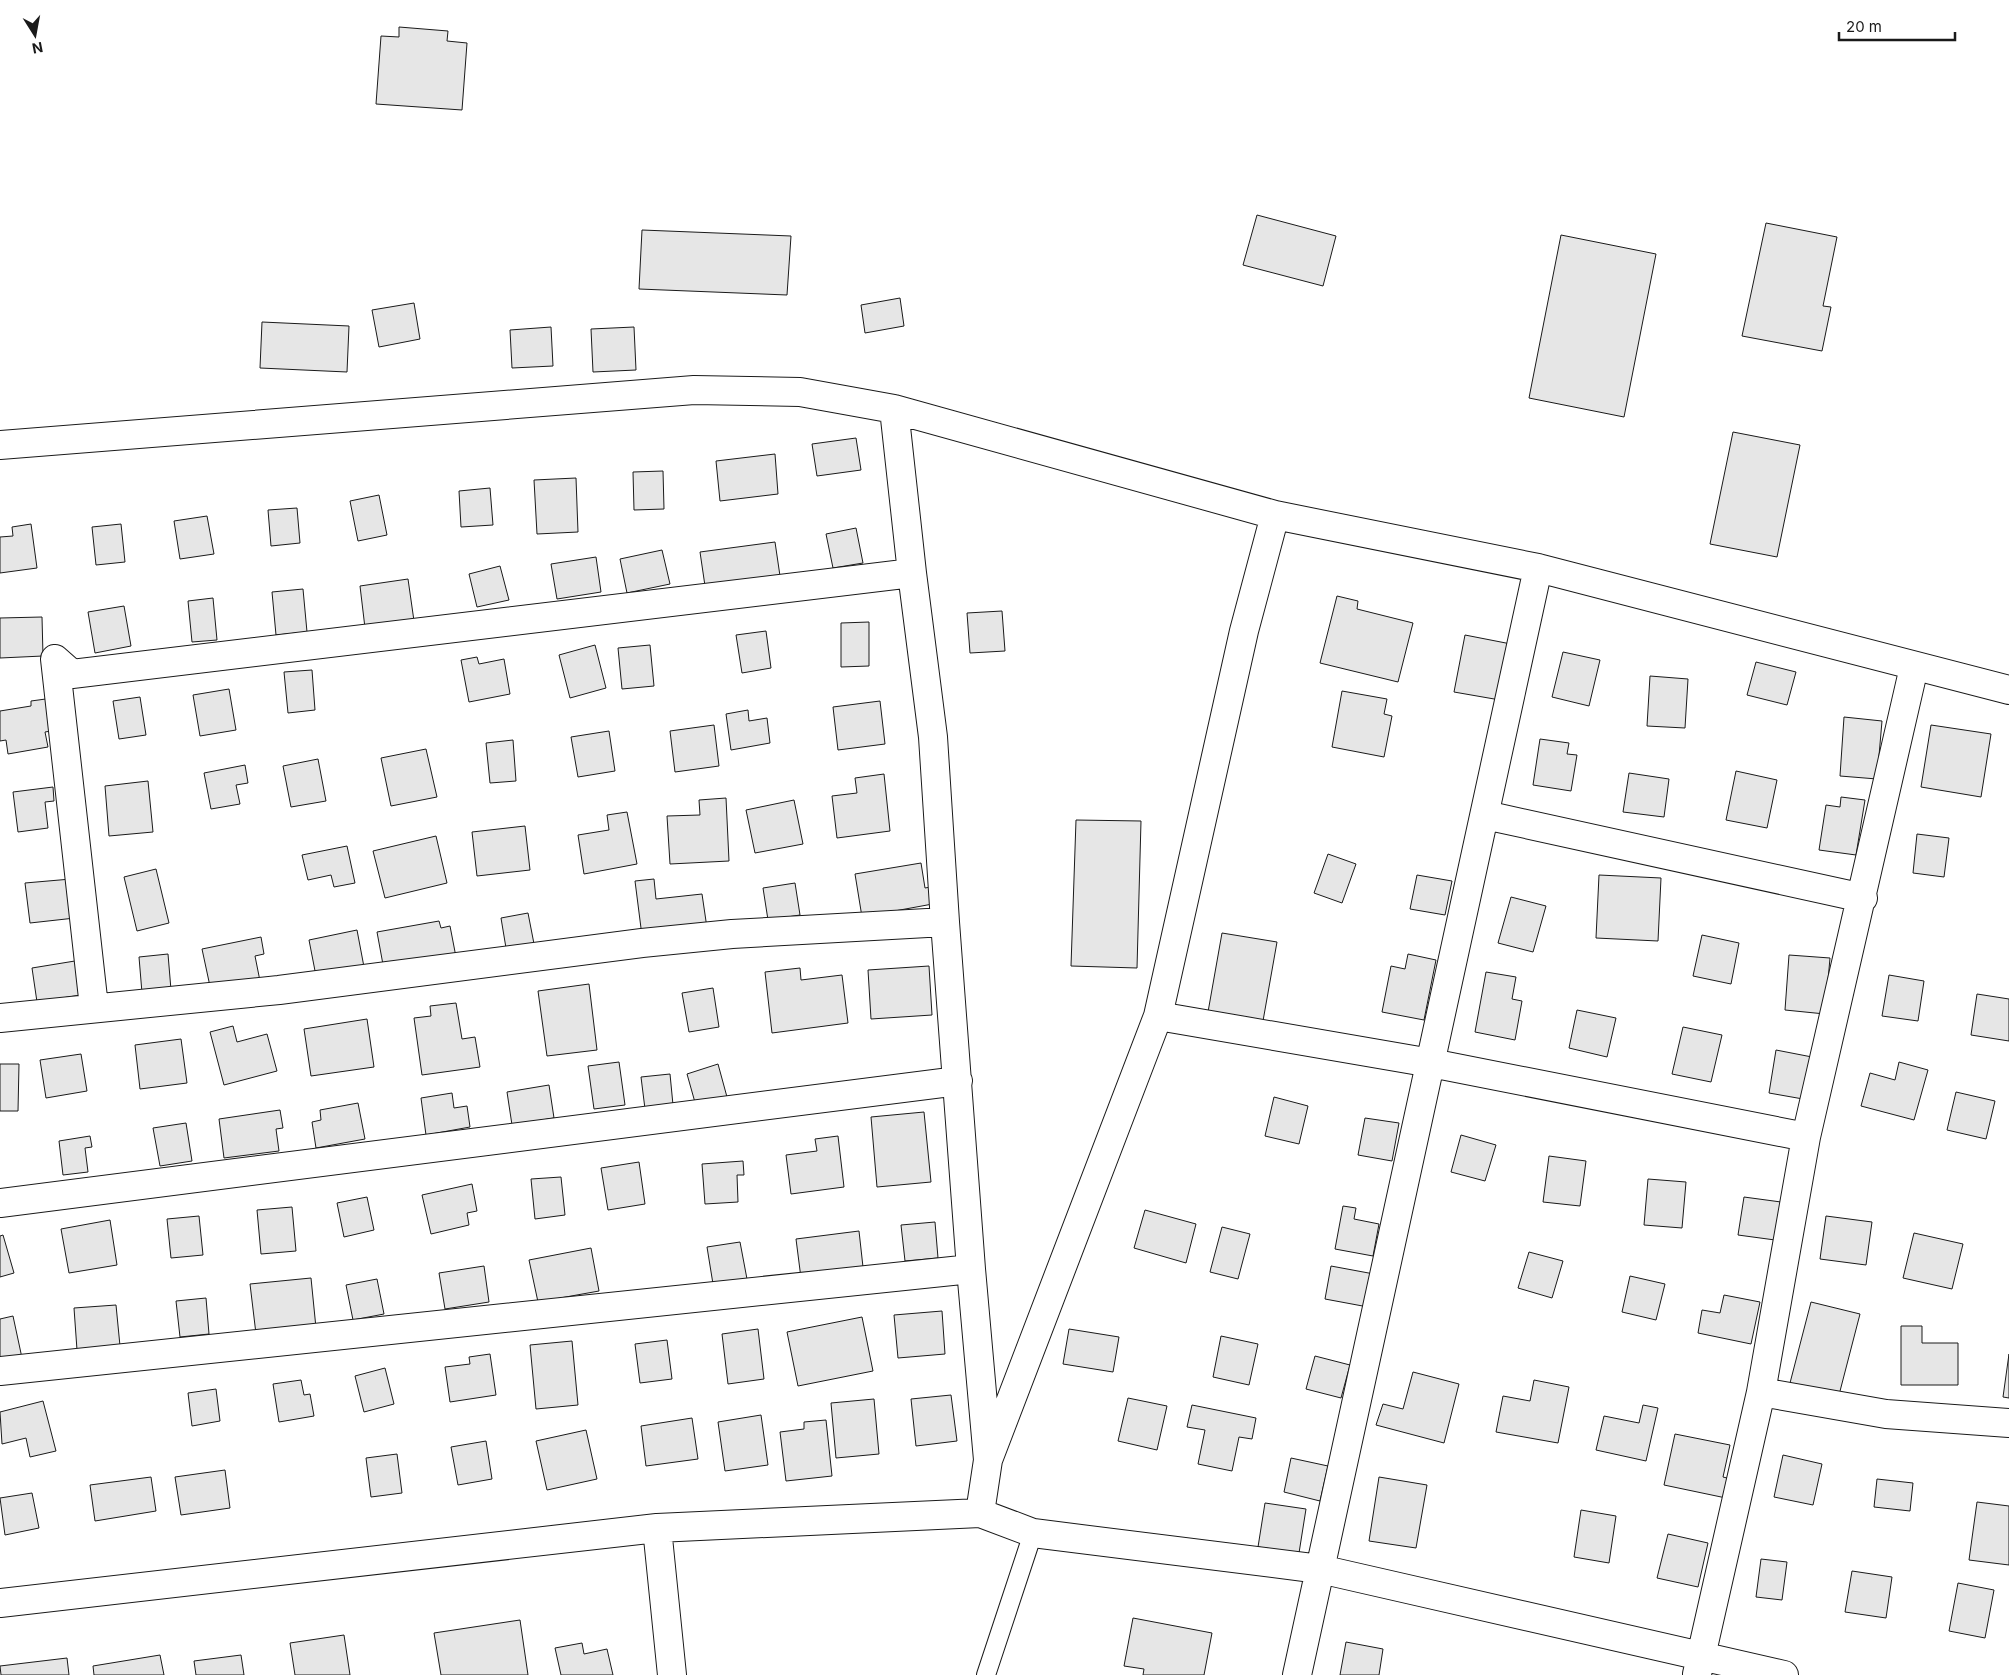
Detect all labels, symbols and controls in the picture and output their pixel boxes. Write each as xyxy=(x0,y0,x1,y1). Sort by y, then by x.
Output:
north arrow xyxy=(10,10,60,60)
scale bar xyxy=(1839,10,1955,42)
text: 20 m xyxy=(1846,17,1882,36)
text: N xyxy=(31,39,44,58)

